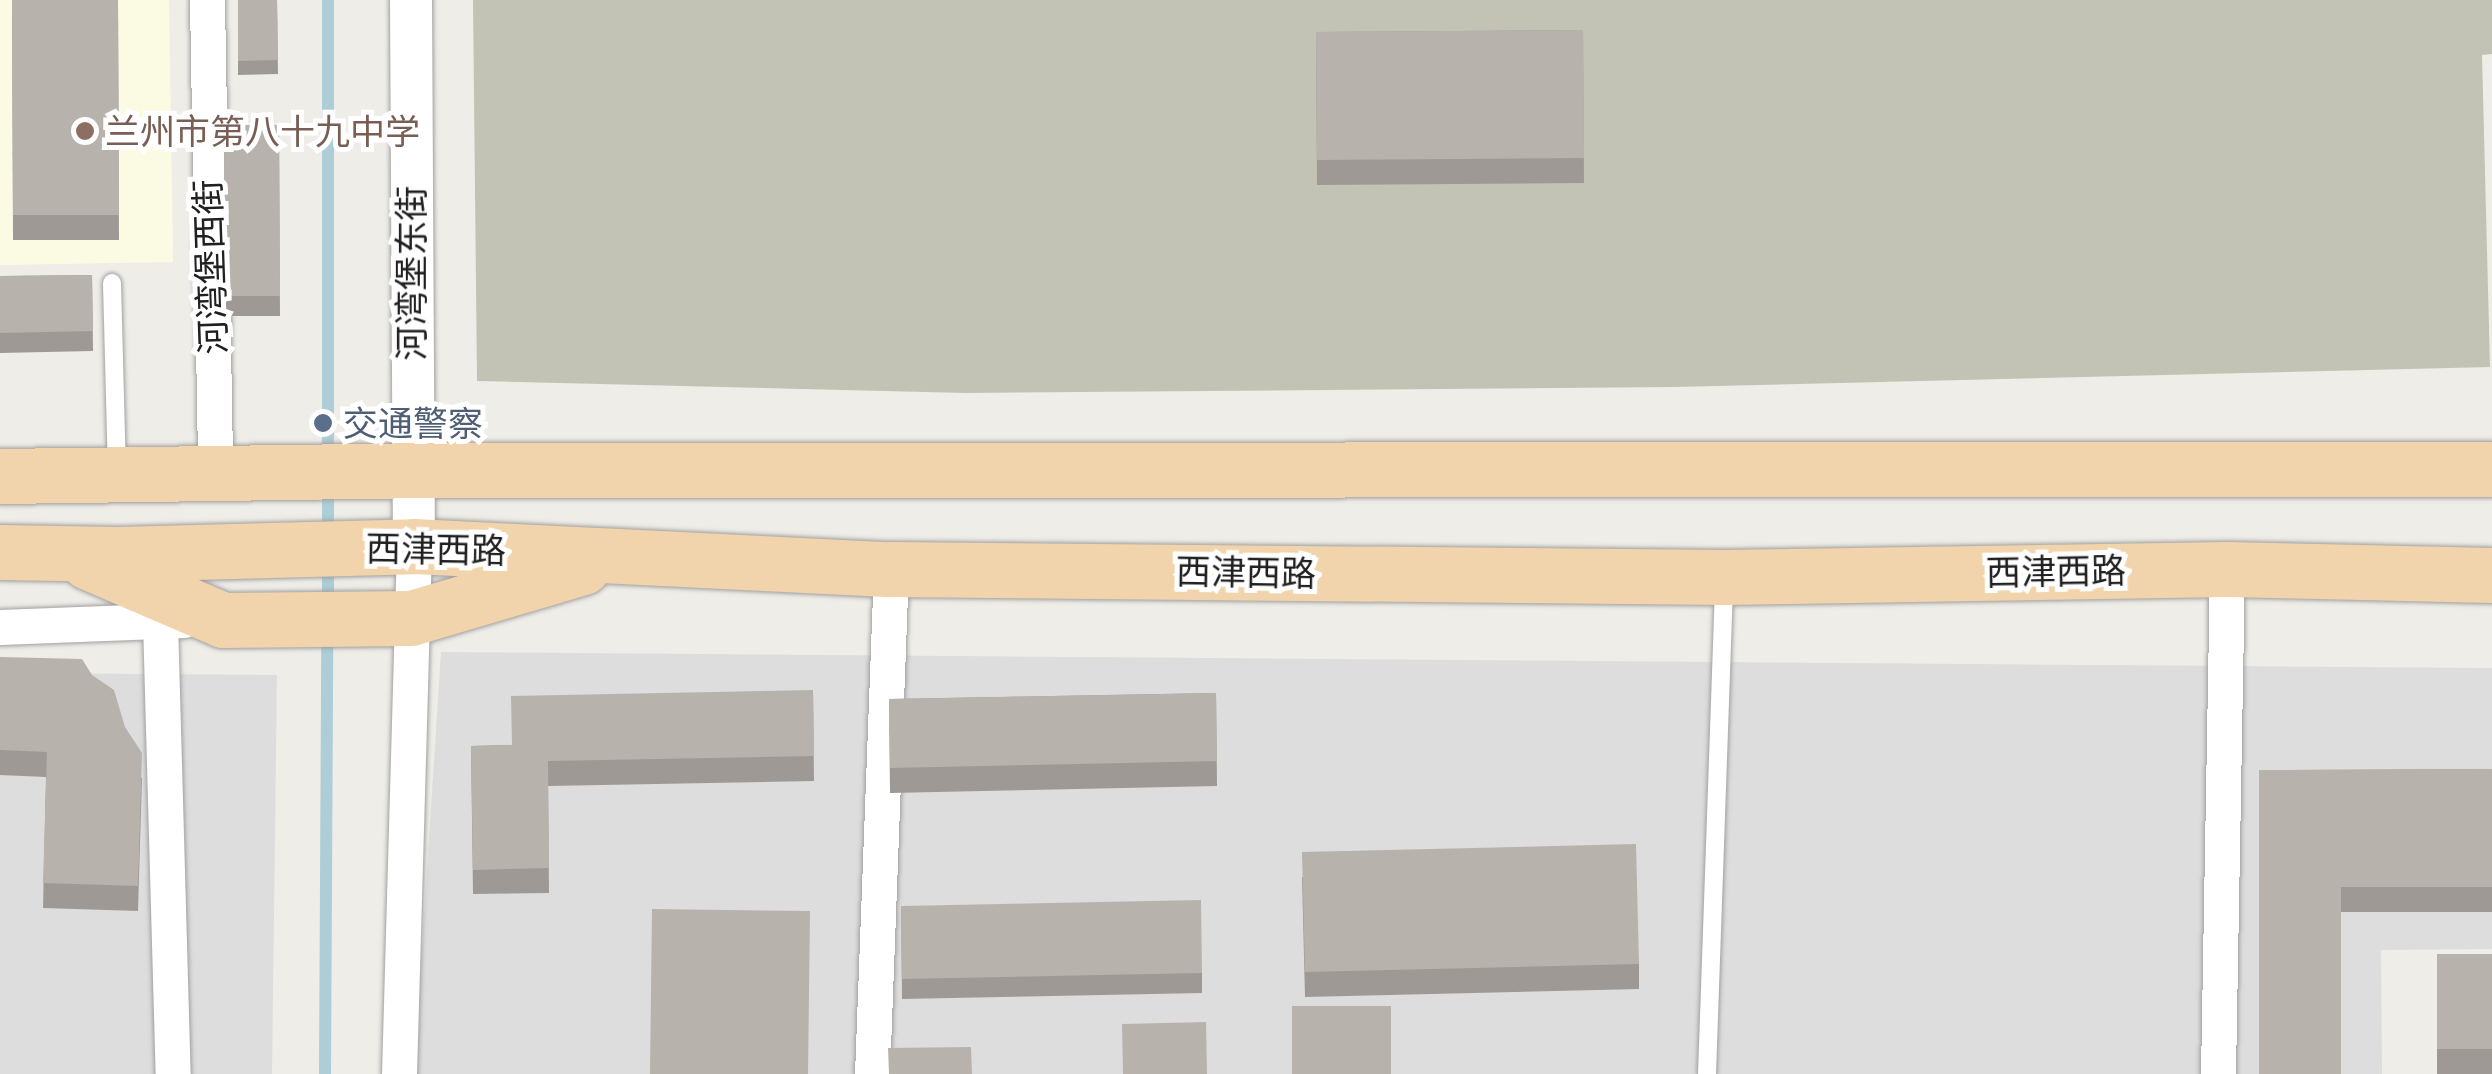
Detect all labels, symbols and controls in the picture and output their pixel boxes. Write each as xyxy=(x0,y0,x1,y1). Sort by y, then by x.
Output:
place label: 兰州市第八十九中学 xyxy=(105,110,420,152)
marker: 兰州市第八十九中学 xyxy=(74,120,96,142)
street label: 河湾堡西街 xyxy=(186,179,234,355)
street label: 河湾堡东街 xyxy=(390,186,432,360)
place label: 交通警察 xyxy=(343,402,483,444)
marker: 交通警察 xyxy=(312,412,334,434)
street label: 西津西路 xyxy=(366,527,506,571)
street label: 西津西路 xyxy=(1986,549,2126,593)
street label: 西津西路 xyxy=(1176,550,1316,594)

